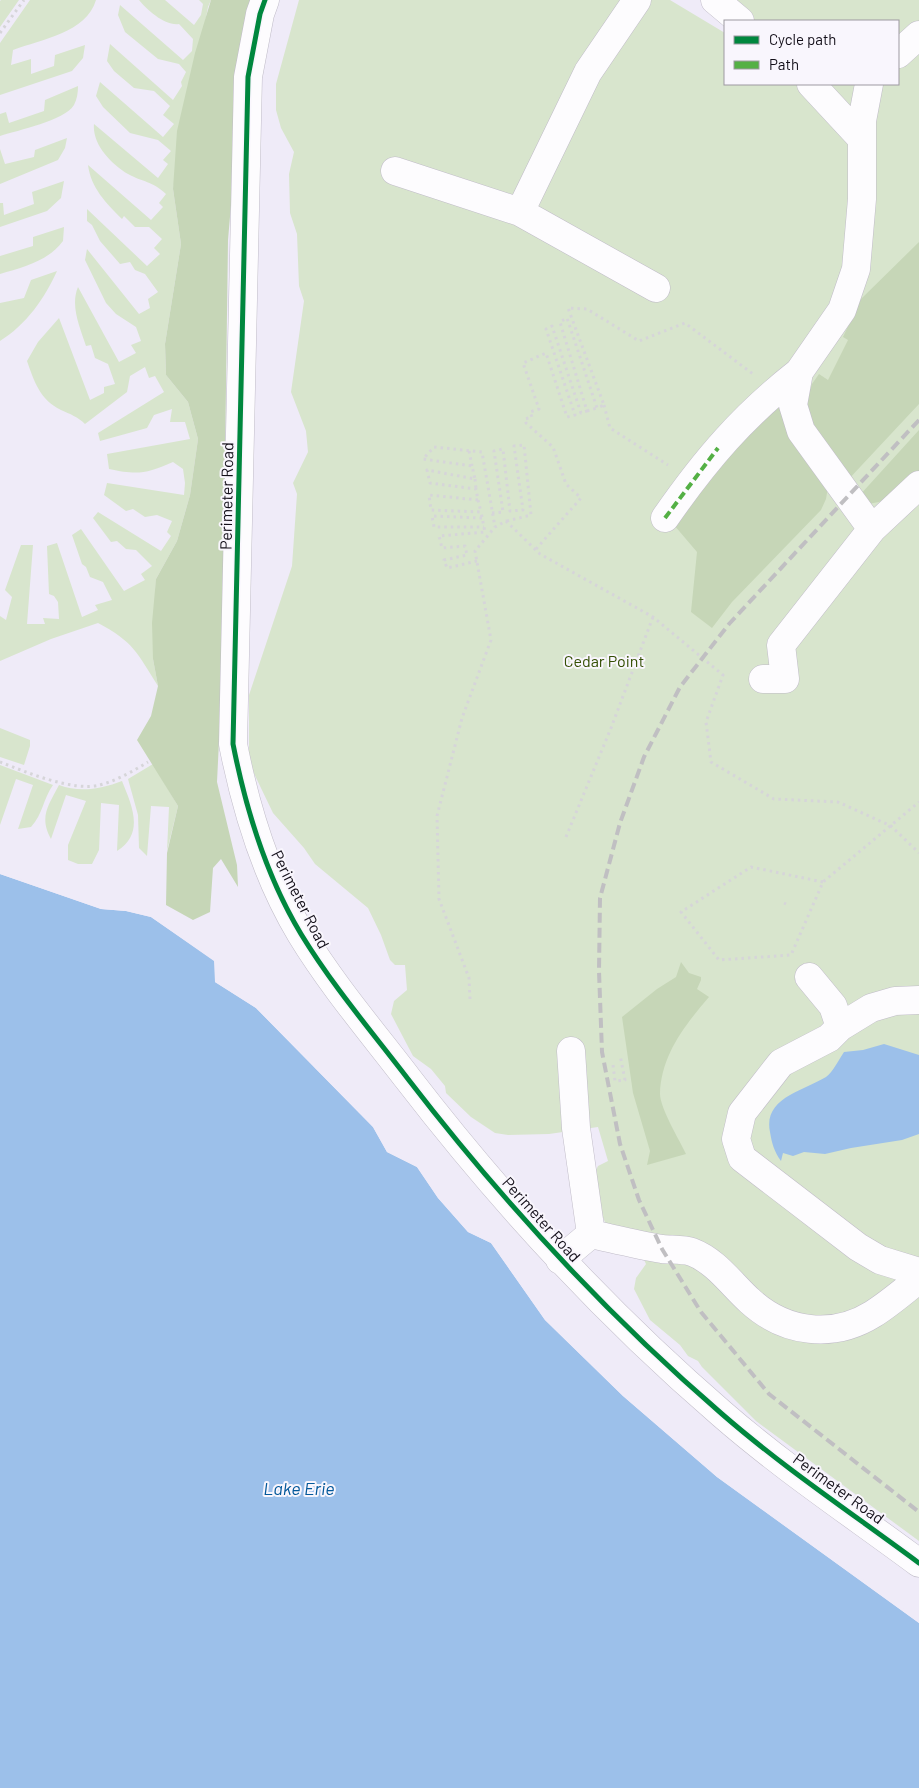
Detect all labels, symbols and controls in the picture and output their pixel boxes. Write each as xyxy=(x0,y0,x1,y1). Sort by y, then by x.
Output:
legend xyxy=(724,20,899,85)
text: Cycle path xyxy=(769,30,836,48)
text: Path xyxy=(769,55,799,73)
street label: Perimeter Road xyxy=(216,442,236,550)
park label: Cedar Point xyxy=(564,651,644,670)
street label: Perimeter Road xyxy=(268,847,334,951)
street label: Perimeter Road xyxy=(499,1173,585,1265)
street label: Perimeter Road xyxy=(790,1449,888,1527)
water label: Lake Erie xyxy=(263,1477,335,1499)

